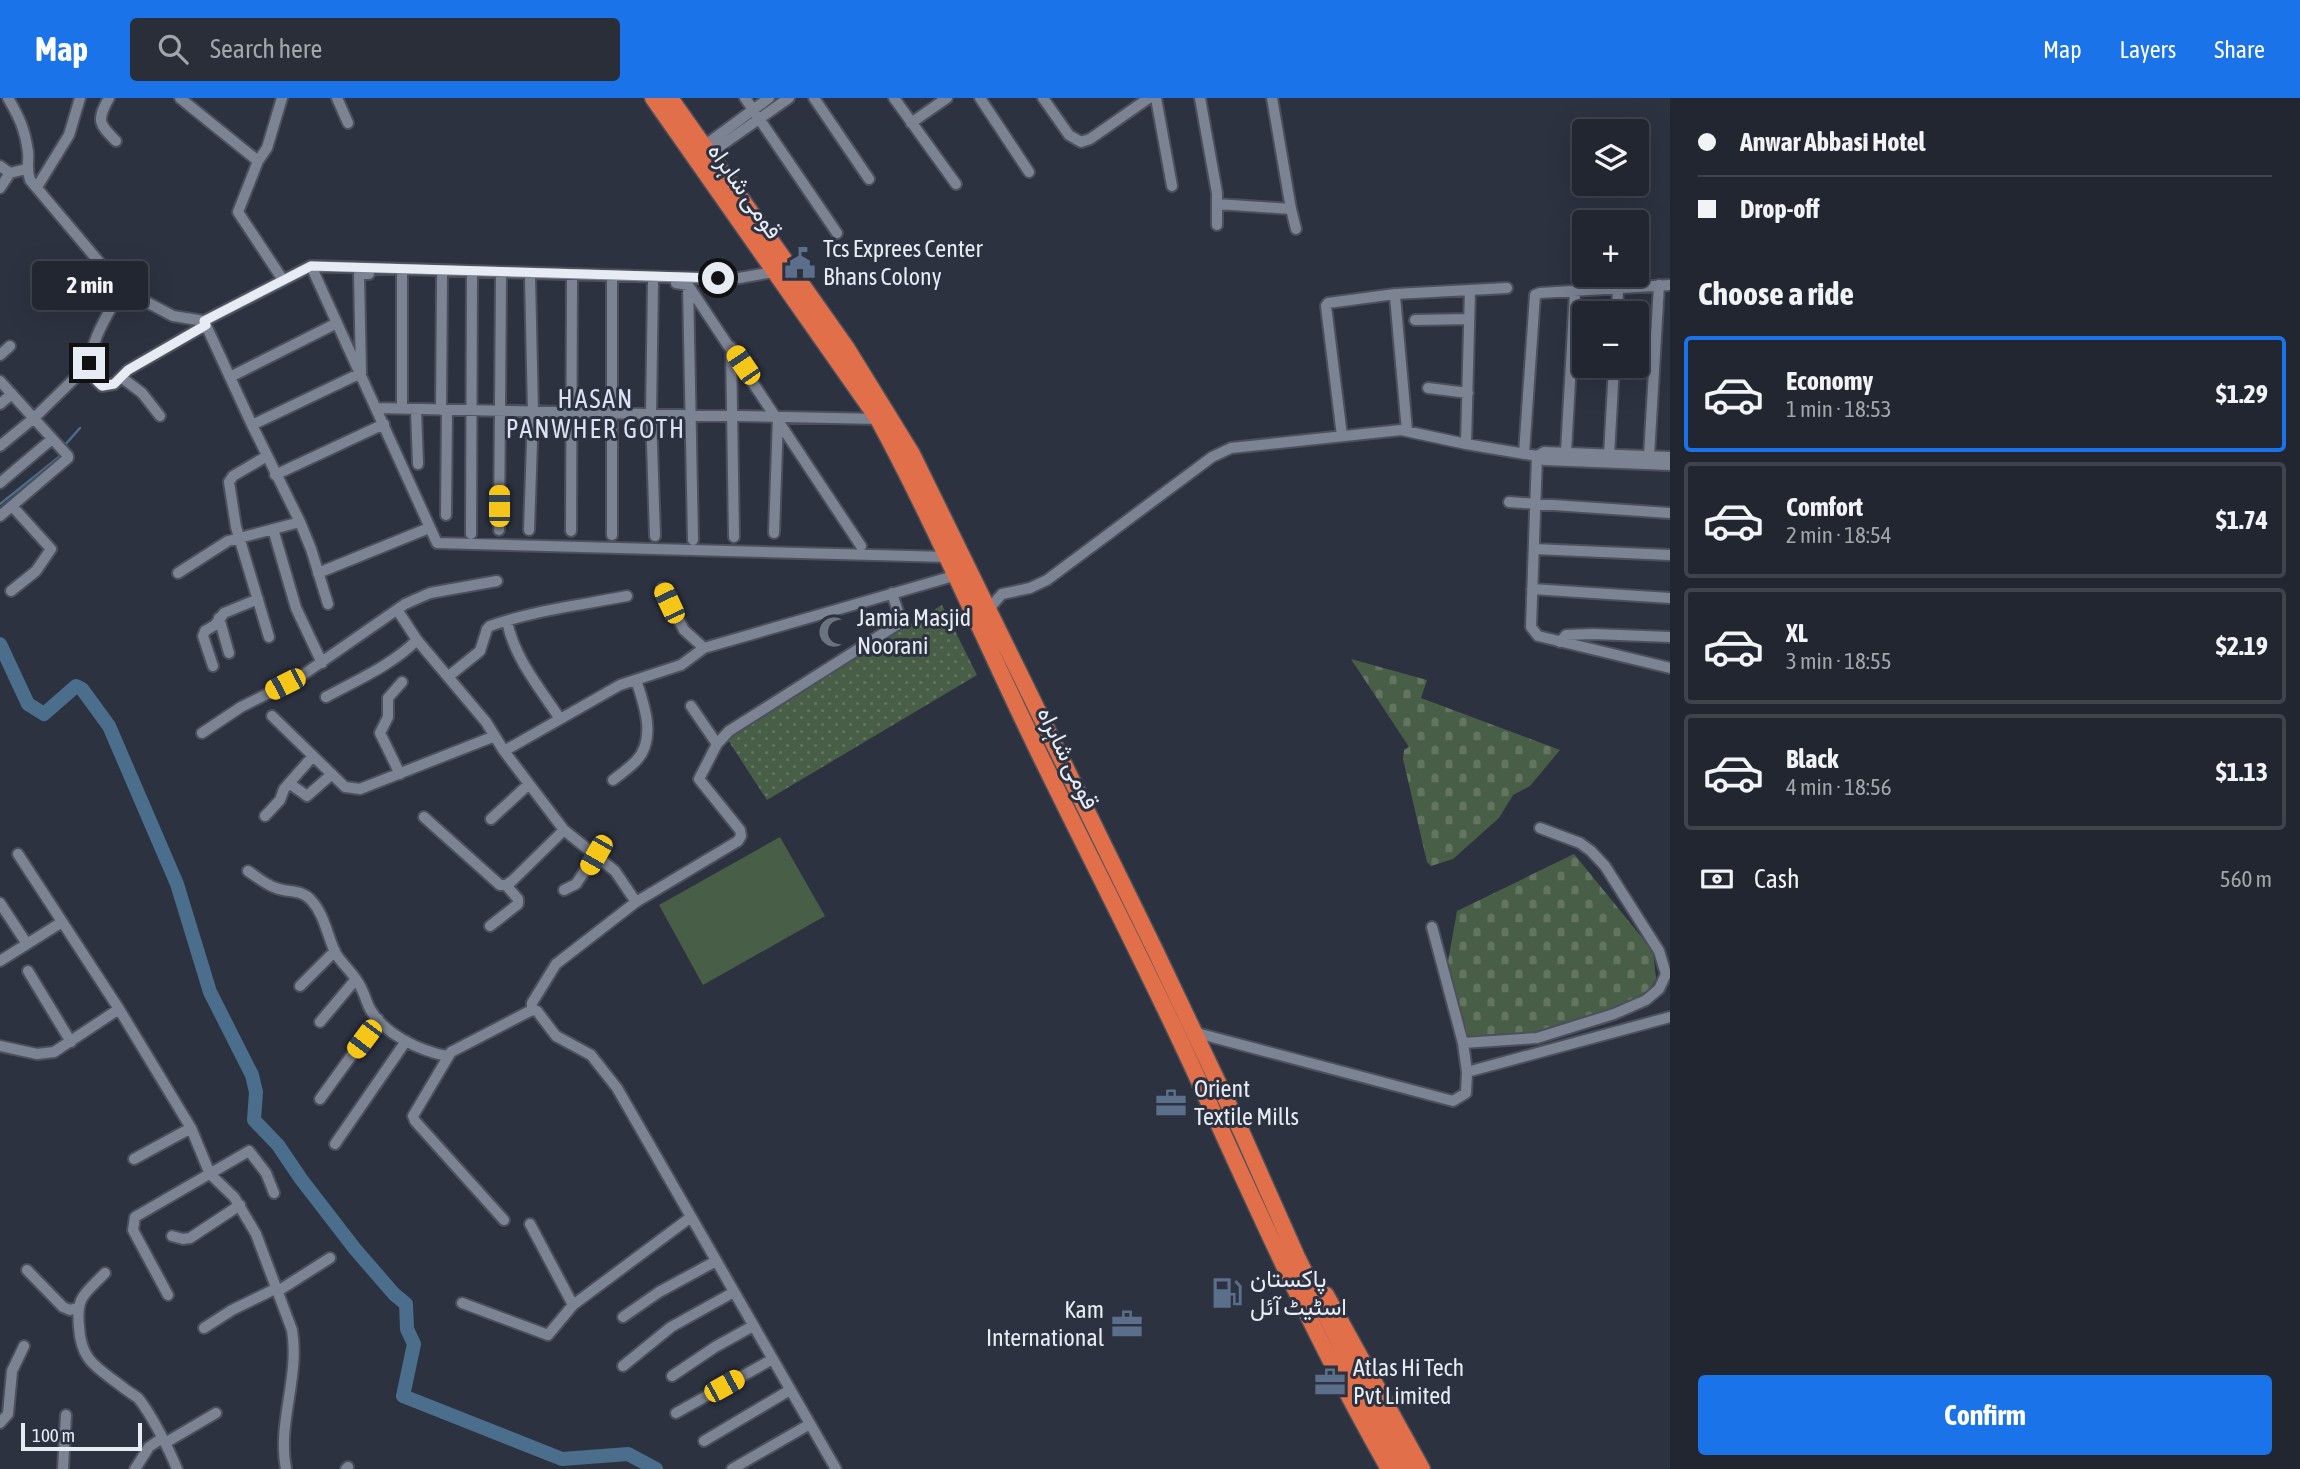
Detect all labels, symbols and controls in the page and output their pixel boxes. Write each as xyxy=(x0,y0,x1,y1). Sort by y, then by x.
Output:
search box xyxy=(130,18,620,81)
text: Map xyxy=(35,30,88,68)
icon: search xyxy=(154,30,192,68)
text: Search here xyxy=(210,34,322,64)
text: Map xyxy=(2043,36,2082,63)
text: Layers xyxy=(2120,36,2176,63)
text: Share xyxy=(2214,36,2265,63)
map controls xyxy=(1572,119,1649,378)
button: layers xyxy=(1572,119,1649,196)
text: Anwar Abbasi Hotel xyxy=(1740,127,1925,157)
street label: قومی شاہراہ xyxy=(700,138,788,245)
text: Drop-off xyxy=(1740,194,1820,224)
button: + xyxy=(1572,210,1649,287)
place label: Tcs Exprees Center Bhans Colony xyxy=(823,235,983,290)
public building icon: Tcs Exprees Center Bhans Colony xyxy=(783,246,817,280)
callout: 2 min xyxy=(31,261,147,310)
route start xyxy=(702,262,734,294)
text: 2 min xyxy=(67,272,113,298)
text: Choose a ride xyxy=(1698,275,1854,312)
button: − xyxy=(1572,301,1649,378)
car xyxy=(723,342,764,388)
route end xyxy=(73,347,105,379)
icon: car xyxy=(1702,363,1765,426)
text: Economy xyxy=(1786,366,1873,396)
text: $1.29 xyxy=(2216,379,2268,409)
district label: HASAN PANWHER GOTH xyxy=(506,384,686,444)
text: 1 min · 18:53 xyxy=(1786,396,1892,422)
car xyxy=(489,485,510,527)
icon: car xyxy=(1702,489,1765,552)
text: Comfort xyxy=(1786,492,1863,522)
text: $1.74 xyxy=(2216,505,2268,535)
text: 2 min · 18:54 xyxy=(1786,522,1892,548)
car xyxy=(651,580,688,626)
place label: Jamia Masjid Noorani xyxy=(857,604,971,659)
mosque icon: Jamia Masjid Noorani xyxy=(817,615,851,649)
icon: car xyxy=(1702,615,1765,678)
text: XL xyxy=(1786,618,1808,648)
text: $2.19 xyxy=(2216,631,2268,661)
text: 3 min · 18:55 xyxy=(1786,648,1892,674)
car xyxy=(262,665,309,703)
street label: قومی شاہراہ xyxy=(1029,702,1105,815)
icon: car xyxy=(1702,741,1765,804)
text: Black xyxy=(1786,744,1838,774)
text: $1.13 xyxy=(2216,757,2268,787)
text: 4 min · 18:56 xyxy=(1786,774,1892,800)
car xyxy=(577,832,616,878)
icon: cash xyxy=(1698,860,1736,898)
text: Cash xyxy=(1754,864,1800,894)
text: 560 m xyxy=(2220,866,2272,892)
car xyxy=(343,1016,386,1062)
place label: Orient Textile Mills xyxy=(1194,1075,1299,1130)
office icon: Orient Textile Mills xyxy=(1154,1086,1188,1120)
place label: پاکستان اسٹیٹ آئل xyxy=(1250,1265,1347,1321)
fuel station icon: پاکستان اسٹیٹ آئل xyxy=(1210,1276,1244,1310)
place label: Kam International xyxy=(986,1296,1105,1351)
office icon: Kam International xyxy=(1110,1307,1144,1341)
place label: Atlas Hi Tech Pvt Limited xyxy=(1353,1354,1464,1409)
office icon: Atlas Hi Tech Pvt Limited xyxy=(1313,1365,1347,1399)
car xyxy=(701,1367,748,1405)
button: Confirm xyxy=(1698,1375,2272,1455)
scale bar xyxy=(21,1420,142,1452)
text: 100 m xyxy=(32,1424,75,1446)

